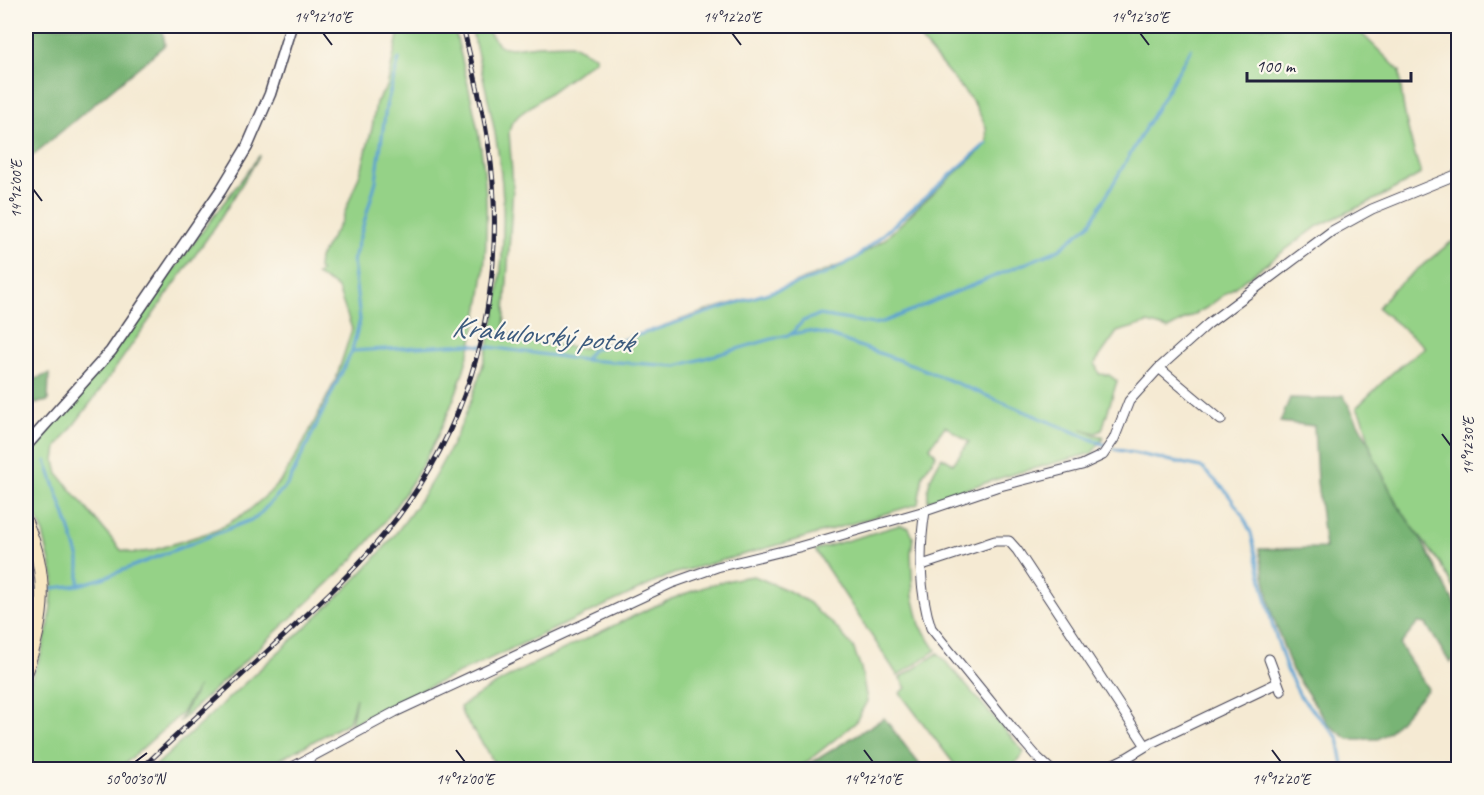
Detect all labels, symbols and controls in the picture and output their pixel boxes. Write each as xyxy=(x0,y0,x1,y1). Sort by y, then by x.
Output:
text: 14°12'10"E xyxy=(294,8,354,27)
text: 14°12'20"E xyxy=(703,8,763,27)
text: 14°12'30"E xyxy=(1111,8,1171,27)
scale bar xyxy=(1247,45,1410,83)
text: 100 m xyxy=(1256,55,1297,77)
text: 14°12'00"E xyxy=(7,158,26,218)
water label: Krahulovský potok xyxy=(450,307,640,361)
text: 14°12'30"E xyxy=(1459,415,1478,475)
text: 50°00'30"N xyxy=(105,770,168,789)
text: 14°12'00"E xyxy=(436,770,496,789)
text: 14°12'10"E xyxy=(844,770,904,789)
text: 14°12'20"E xyxy=(1252,770,1312,789)

